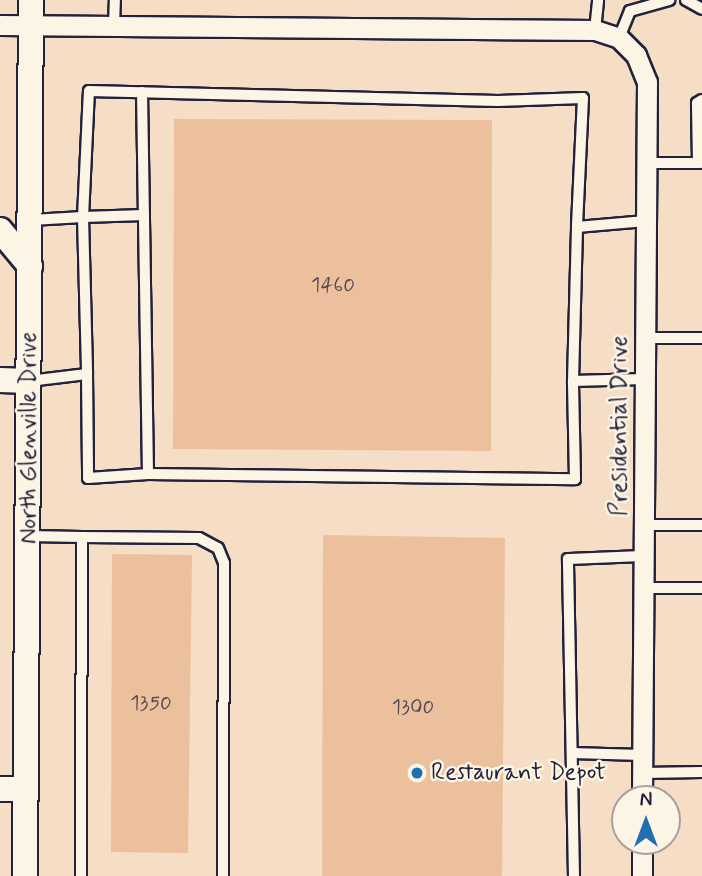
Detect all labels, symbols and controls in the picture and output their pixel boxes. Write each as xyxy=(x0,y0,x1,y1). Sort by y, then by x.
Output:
house number: 1460 xyxy=(311,272,355,298)
street label: North Glenville Drive xyxy=(15,332,43,544)
street label: Presidential Drive xyxy=(606,336,634,516)
house number: 1350 xyxy=(130,690,172,716)
house number: 1300 xyxy=(392,694,434,720)
place label: Restaurant Depot xyxy=(431,759,606,787)
marker: Restaurant Depot xyxy=(409,765,425,781)
north arrow xyxy=(611,785,681,855)
text: N xyxy=(640,788,652,813)

